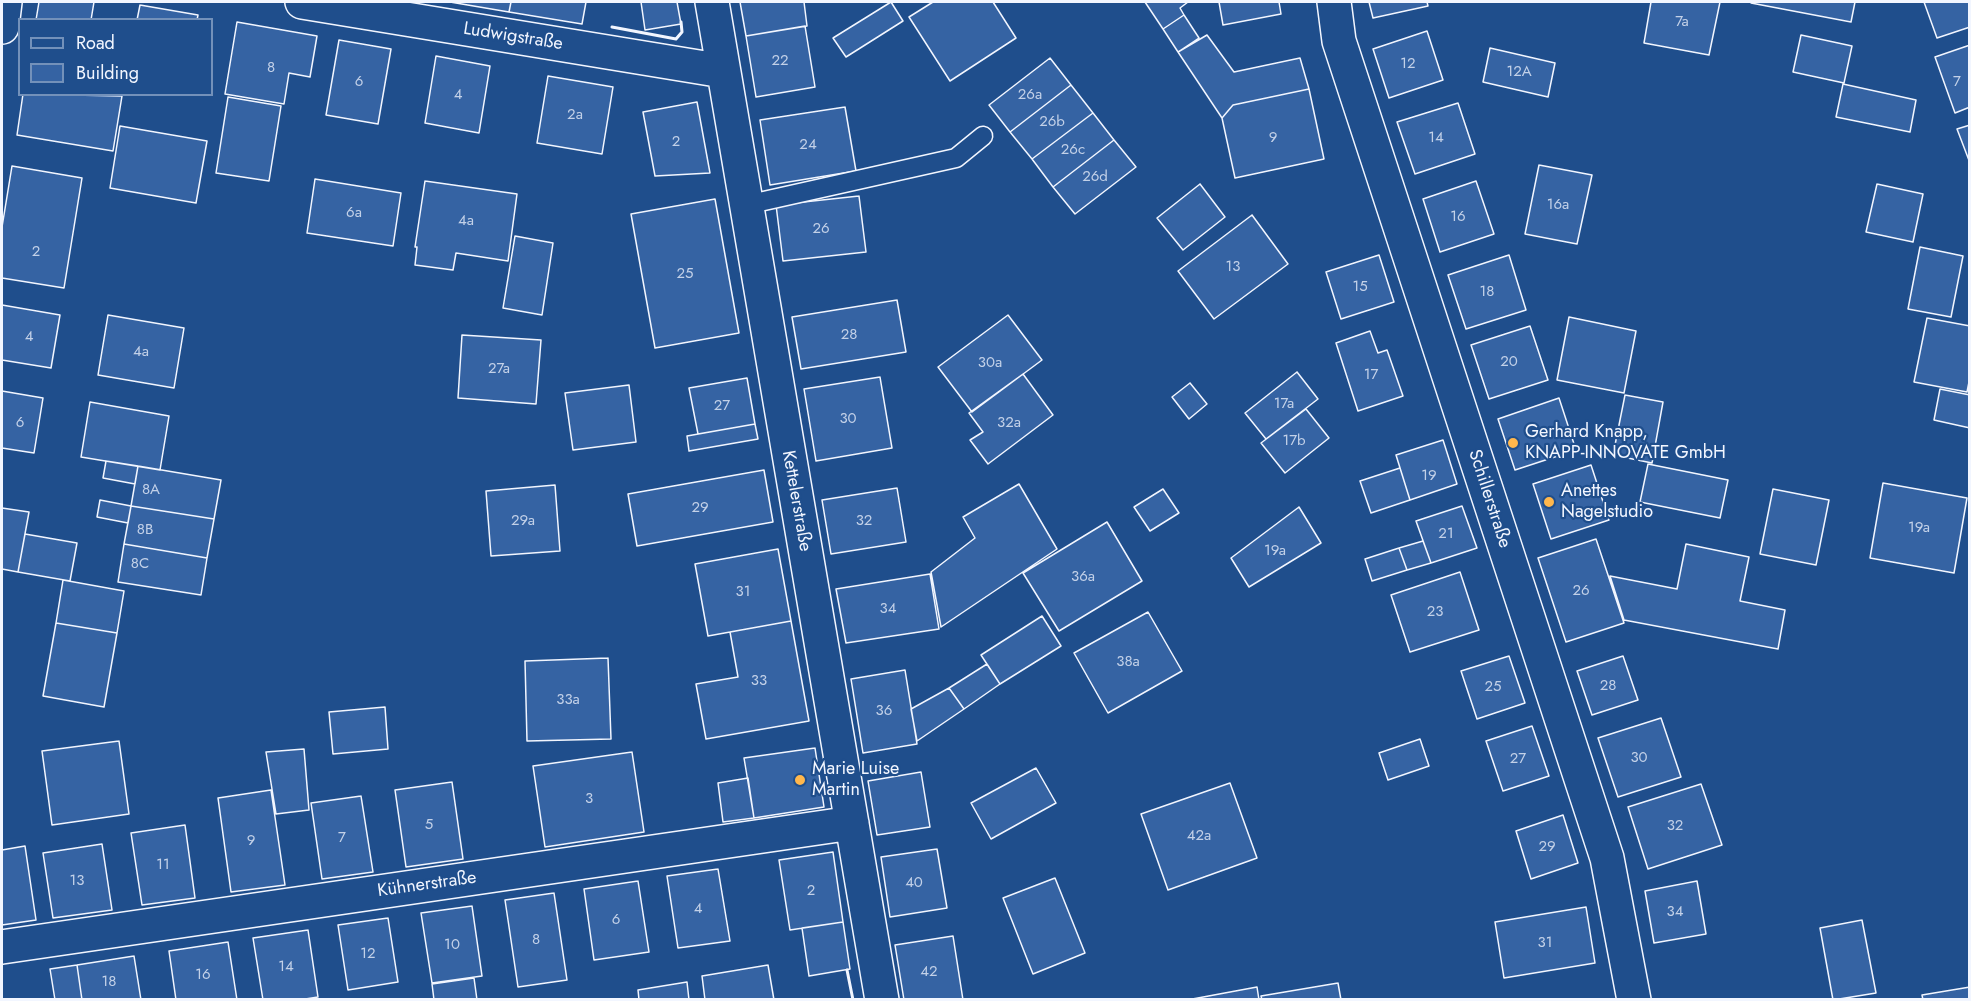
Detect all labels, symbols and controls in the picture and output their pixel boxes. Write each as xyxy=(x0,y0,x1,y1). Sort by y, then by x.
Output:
house number: 7a xyxy=(1675,13,1689,31)
legend xyxy=(18,18,213,96)
street label: Ludwigstraße xyxy=(462,18,564,56)
text: Road xyxy=(76,30,115,56)
house number: 22 xyxy=(771,52,789,70)
house number: 12 xyxy=(1400,55,1416,73)
house number: 8 xyxy=(267,59,275,77)
text: Building xyxy=(76,60,139,86)
house number: 12A xyxy=(1506,63,1532,81)
house number: 6 xyxy=(355,73,363,91)
house number: 7 xyxy=(1953,73,1961,91)
house number: 4 xyxy=(454,86,462,104)
house number: 26a xyxy=(1018,86,1042,104)
house number: 2a xyxy=(567,106,583,124)
house number: 26b xyxy=(1039,113,1065,131)
house number: 9 xyxy=(1269,129,1277,147)
house number: 14 xyxy=(1428,129,1444,147)
house number: 2 xyxy=(672,133,680,151)
house number: 24 xyxy=(799,136,817,154)
house number: 26c xyxy=(1061,141,1085,159)
house number: 26d xyxy=(1082,168,1108,186)
house number: 16a xyxy=(1547,196,1569,214)
house number: 6a xyxy=(346,204,362,222)
house number: 16 xyxy=(1450,208,1466,226)
house number: 4a xyxy=(458,212,474,230)
house number: 26 xyxy=(812,220,830,238)
house number: 2 xyxy=(32,243,40,261)
house number: 13 xyxy=(1226,258,1240,276)
house number: 25 xyxy=(677,265,693,283)
house number: 15 xyxy=(1352,278,1368,296)
house number: 18 xyxy=(1480,283,1494,301)
house number: 28 xyxy=(841,326,857,344)
house number: 4 xyxy=(25,328,33,346)
house number: 4a xyxy=(133,343,149,361)
house number: 20 xyxy=(1500,353,1518,371)
house number: 30a xyxy=(978,354,1002,372)
house number: 27a xyxy=(488,360,510,378)
house number: 17 xyxy=(1364,366,1378,384)
house number: 17a xyxy=(1274,395,1294,413)
house number: 27 xyxy=(714,397,730,415)
house number: 30 xyxy=(839,410,857,428)
house number: 6 xyxy=(16,414,24,432)
house number: 32a xyxy=(997,414,1021,432)
place label: Gerhard Knapp, KNAPP-INNOVATE GmbH xyxy=(1525,422,1726,464)
house number: 17b xyxy=(1282,432,1306,450)
marker: Gerhard Knapp, KNAPP-INNOVATE GmbH xyxy=(1506,436,1520,450)
street label: Schillerstraße xyxy=(1463,447,1515,551)
street label: Kettelerstraße xyxy=(776,449,816,553)
house number: 19 xyxy=(1421,467,1437,485)
house number: 8A xyxy=(142,481,160,499)
place label: Anettes Nagelstudio xyxy=(1561,481,1653,524)
marker: Anettes Nagelstudio xyxy=(1542,495,1556,509)
house number: 29 xyxy=(691,499,709,517)
house number: 29a xyxy=(511,512,535,530)
house number: 32 xyxy=(856,512,872,530)
house number: 19a xyxy=(1908,519,1930,537)
house number: 8B xyxy=(137,521,153,539)
house number: 21 xyxy=(1438,525,1454,543)
house number: 19a xyxy=(1264,542,1286,560)
house number: 8C xyxy=(131,555,149,573)
house number: 36a xyxy=(1071,568,1095,586)
house number: 26 xyxy=(1572,582,1590,600)
house number: 31 xyxy=(736,583,750,601)
house number: 34 xyxy=(880,600,896,618)
house number: 23 xyxy=(1427,603,1443,621)
house number: 38a xyxy=(1116,653,1140,671)
house number: 33 xyxy=(751,672,767,690)
house number: 28 xyxy=(1600,677,1616,695)
house number: 25 xyxy=(1485,678,1501,696)
house number: 33a xyxy=(556,691,580,709)
house number: 36 xyxy=(876,702,892,720)
house number: 30 xyxy=(1630,749,1648,767)
house number: 27 xyxy=(1510,750,1526,768)
place label: Marie Luise Martin xyxy=(812,759,899,802)
marker: Marie Luise Martin xyxy=(793,773,807,787)
house number: 3 xyxy=(585,790,593,808)
house number: 5 xyxy=(425,816,433,834)
house number: 32 xyxy=(1667,817,1683,835)
house number: 42a xyxy=(1187,827,1211,845)
house number: 7 xyxy=(338,829,346,847)
house number: 9 xyxy=(247,832,255,850)
house number: 29 xyxy=(1538,838,1556,856)
house number: 11 xyxy=(156,856,170,874)
street label: Kühnerstraße xyxy=(376,867,478,903)
house number: 13 xyxy=(70,872,84,890)
house number: 40 xyxy=(905,874,923,892)
house number: 2 xyxy=(807,882,815,900)
house number: 4 xyxy=(694,900,702,918)
house number: 34 xyxy=(1667,903,1683,921)
house number: 6 xyxy=(612,911,620,929)
house number: 8 xyxy=(532,931,540,949)
house number: 31 xyxy=(1538,934,1552,952)
house number: 10 xyxy=(444,936,460,954)
house number: 12 xyxy=(360,945,376,963)
house number: 14 xyxy=(278,958,294,976)
house number: 42 xyxy=(920,963,938,981)
house number: 16 xyxy=(195,966,211,984)
house number: 18 xyxy=(102,973,116,991)

